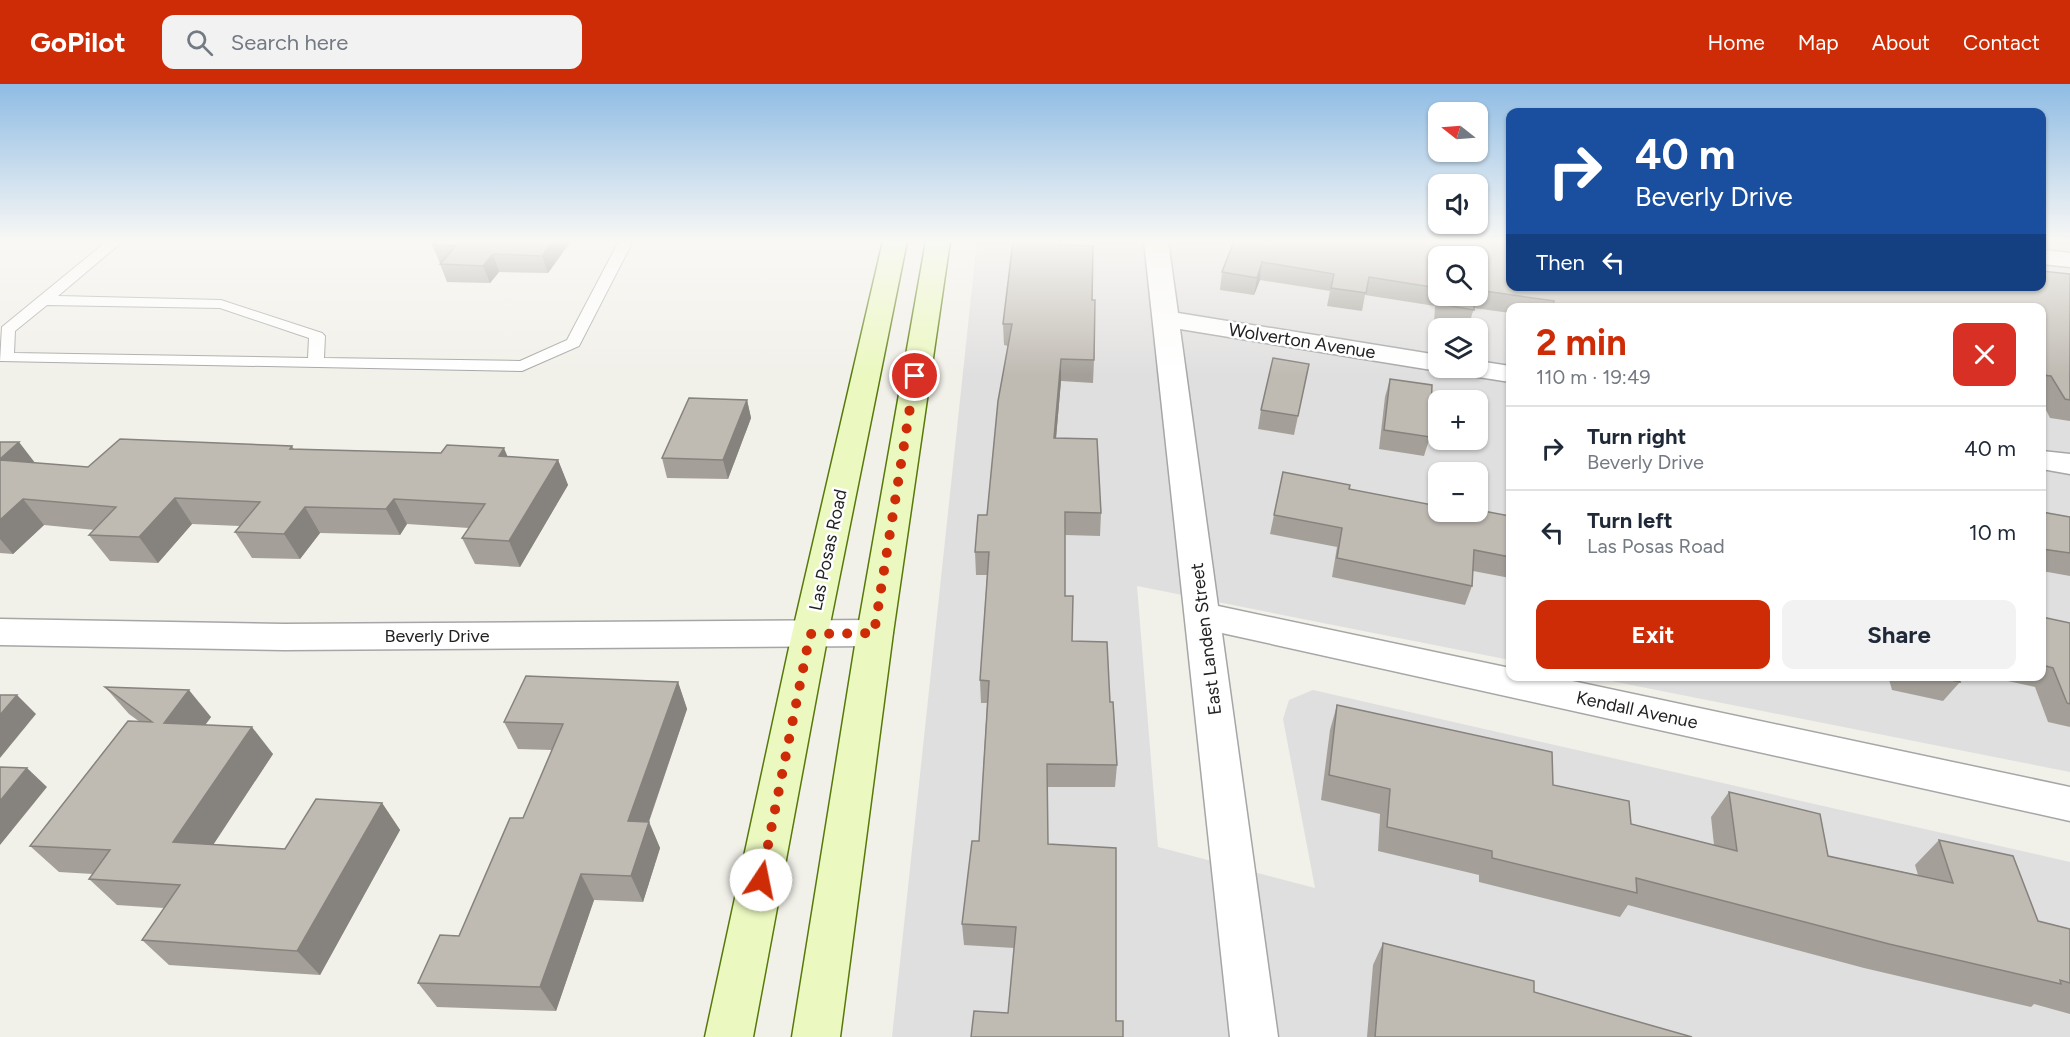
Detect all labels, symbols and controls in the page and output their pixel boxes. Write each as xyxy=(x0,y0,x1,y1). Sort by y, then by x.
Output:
search box xyxy=(162,15,582,69)
text: GoPilot xyxy=(30,25,126,59)
icon: search xyxy=(183,26,216,59)
text: Search here xyxy=(231,29,348,56)
text: Home xyxy=(1708,30,1765,55)
text: Map xyxy=(1798,30,1839,55)
text: About xyxy=(1872,30,1930,55)
text: Contact xyxy=(1963,30,2040,55)
north arrow xyxy=(1428,102,1488,162)
map controls xyxy=(1428,102,1488,522)
text: 40 m xyxy=(1635,129,1735,180)
icon: right xyxy=(1536,132,1614,210)
button: sound xyxy=(1428,174,1488,234)
text: Beverly Drive xyxy=(1635,180,1793,213)
button: search xyxy=(1428,246,1488,306)
icon: left xyxy=(1597,246,1630,279)
text: Then xyxy=(1536,249,1585,276)
button: layers xyxy=(1428,318,1488,378)
street label: Wolverton Avenue xyxy=(1227,319,1377,364)
text: 2 min xyxy=(1536,321,1627,364)
button: close xyxy=(1953,323,2016,386)
pin xyxy=(889,350,940,401)
icon: arrive xyxy=(898,359,931,392)
text: 110 m · 19:49 xyxy=(1536,365,1651,389)
button: + xyxy=(1428,390,1488,450)
text: Turn right xyxy=(1587,423,1686,450)
icon: right xyxy=(1536,432,1569,465)
text: 40 m xyxy=(1964,435,2016,462)
text: Beverly Drive xyxy=(1587,450,1704,474)
button: − xyxy=(1428,462,1488,522)
street label: Las Posas Road xyxy=(804,487,852,613)
text: Turn left xyxy=(1587,507,1673,534)
icon: left xyxy=(1536,516,1569,549)
text: 10 m xyxy=(1969,519,2016,546)
text: Las Posas Road xyxy=(1587,534,1725,558)
street label: East Landen Street xyxy=(1186,561,1226,716)
button: Exit xyxy=(1536,600,1770,669)
button: Share xyxy=(1782,600,2016,669)
street label: Beverly Drive xyxy=(384,625,490,647)
street label: Kendall Avenue xyxy=(1574,686,1700,734)
position arrow xyxy=(729,848,793,912)

